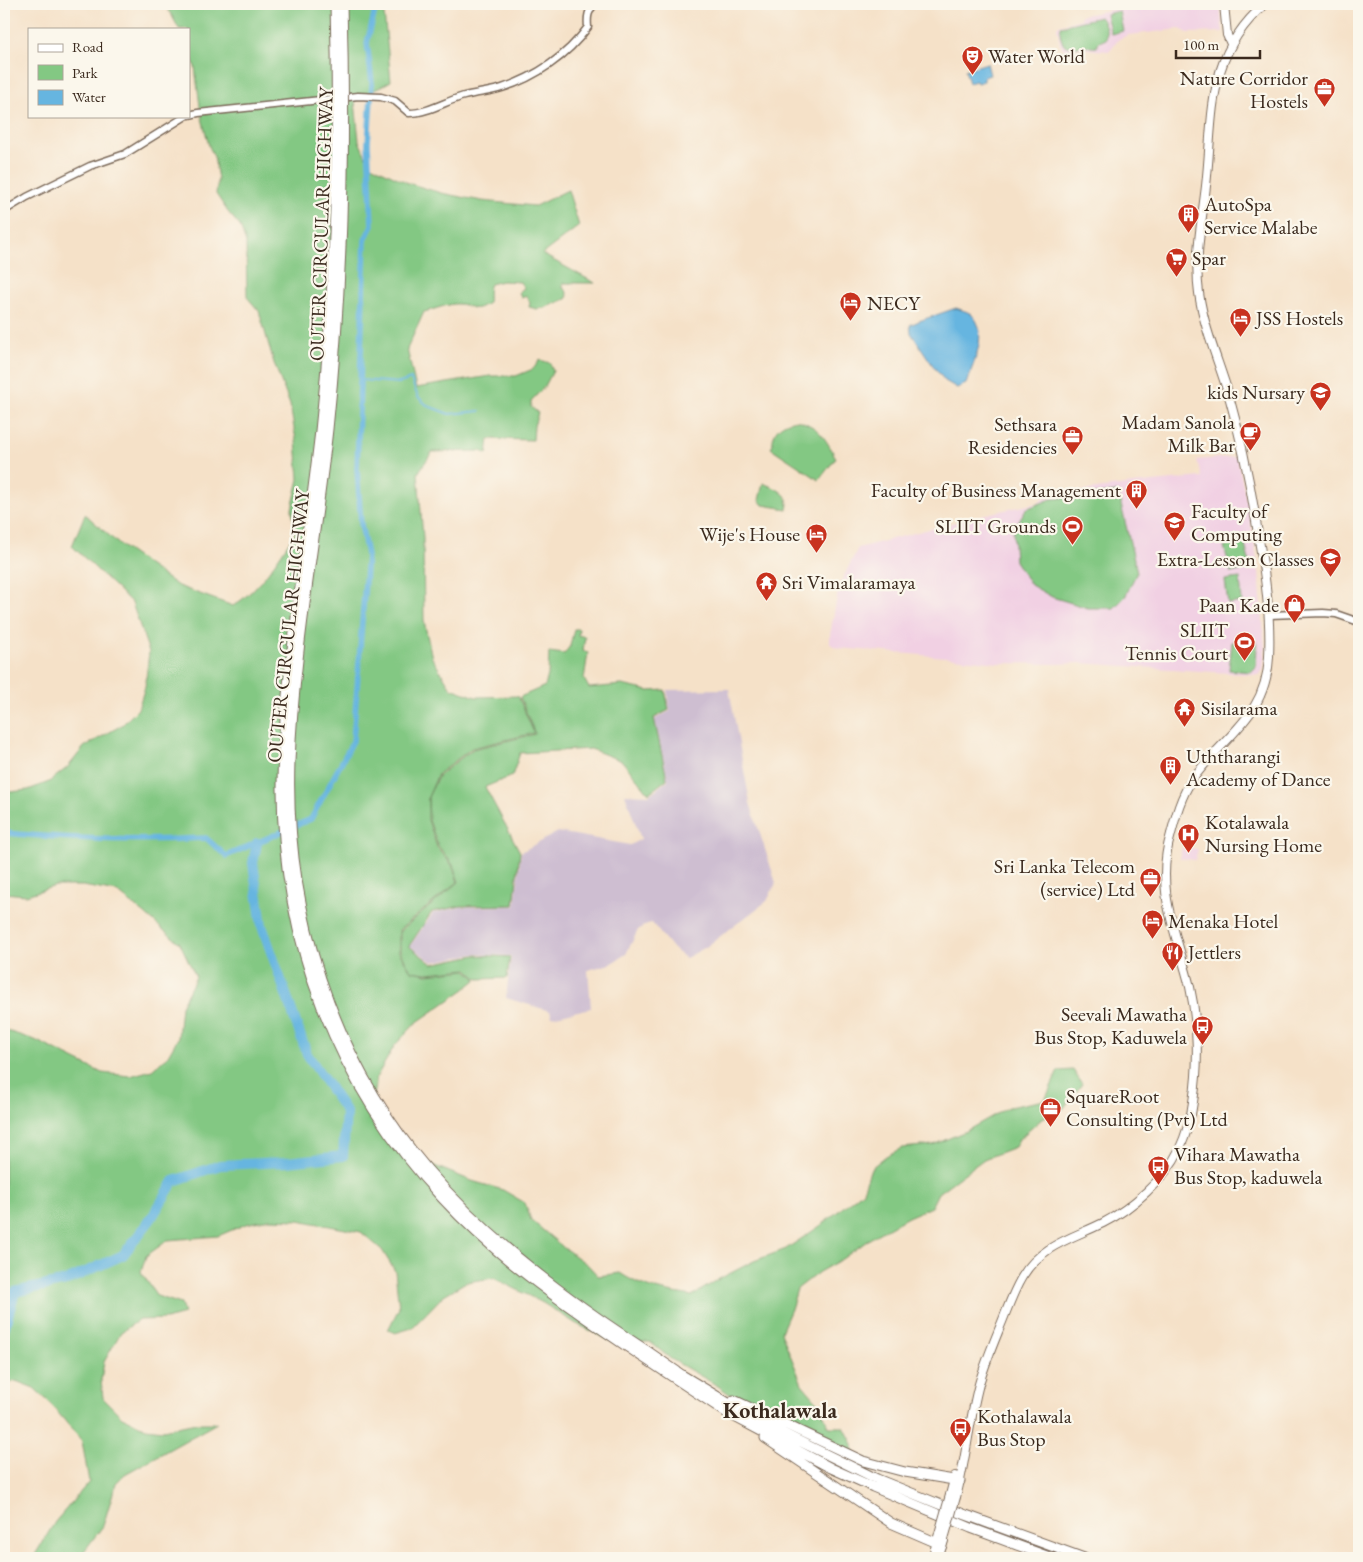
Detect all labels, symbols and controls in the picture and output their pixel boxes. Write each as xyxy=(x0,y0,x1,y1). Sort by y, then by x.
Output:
legend xyxy=(28,28,190,118)
scale bar xyxy=(1176,28,1259,60)
text: 100 m xyxy=(1183,35,1220,54)
text: Road xyxy=(72,37,104,56)
place label: Water World xyxy=(988,43,1086,69)
theatre icon: Water World xyxy=(960,44,984,75)
text: Park xyxy=(72,63,99,82)
place label: Nature Corridor Hostels xyxy=(1180,65,1308,114)
office icon: Nature Corridor Hostels xyxy=(1312,77,1336,108)
street label: OUTER CIRCULAR HIGHWAY xyxy=(303,85,339,362)
text: Water xyxy=(72,87,106,106)
place label: AutoSpa Service Malabe xyxy=(1203,191,1318,240)
building icon: AutoSpa Service Malabe xyxy=(1176,203,1200,234)
place label: Spar xyxy=(1192,245,1226,271)
supermarket icon: Spar xyxy=(1164,246,1188,277)
place label: NECY xyxy=(867,290,921,316)
hotel icon: NECY xyxy=(839,291,863,322)
place label: JSS Hostels xyxy=(1254,305,1343,331)
hotel icon: JSS Hostels xyxy=(1228,306,1252,337)
place label: kids Nursary xyxy=(1207,379,1305,405)
school or university icon: kids Nursary xyxy=(1309,380,1333,411)
place label: Madam Sanola Milk Bar xyxy=(1122,409,1235,458)
place label: Sethsara Residencies xyxy=(968,411,1057,460)
cafe icon: Madam Sanola Milk Bar xyxy=(1239,421,1263,452)
office icon: Sethsara Residencies xyxy=(1061,424,1085,455)
place label: Faculty of Business Management xyxy=(871,477,1122,503)
building icon: Faculty of Business Management xyxy=(1125,478,1149,509)
street label: OUTER CIRCULAR HIGHWAY xyxy=(261,487,315,764)
place label: Faculty of Computing xyxy=(1191,498,1282,547)
school or university icon: Faculty of Computing xyxy=(1163,510,1187,541)
place label: SLIIT Grounds xyxy=(935,513,1056,539)
sports icon: SLIIT Grounds xyxy=(1060,514,1084,545)
place label: Wije's House xyxy=(700,521,800,547)
hotel icon: Wije's House xyxy=(804,522,828,553)
place label: Extra-Lesson Classes xyxy=(1157,546,1314,572)
school or university icon: Extra-Lesson Classes xyxy=(1318,547,1342,578)
place label: Sri Vimalaramaya xyxy=(782,569,916,595)
temple icon: Sri Vimalaramaya xyxy=(754,570,778,601)
place label: Paan Kade xyxy=(1199,592,1279,618)
shop icon: Paan Kade xyxy=(1283,593,1307,624)
place label: SLIIT Tennis Court xyxy=(1125,617,1229,666)
sports icon: SLIIT Tennis Court xyxy=(1232,630,1256,661)
place label: Sisilarama xyxy=(1201,695,1278,721)
temple icon: Sisilarama xyxy=(1173,696,1197,727)
place label: Uththarangi Academy of Dance xyxy=(1185,743,1331,792)
building icon: Uththarangi Academy of Dance xyxy=(1158,755,1182,786)
place label: Kotalawala Nursing Home xyxy=(1205,809,1322,858)
hospital icon: Kotalawala Nursing Home xyxy=(1177,822,1201,853)
place label: Sri Lanka Telecom (service) Ltd xyxy=(994,853,1136,902)
office icon: Sri Lanka Telecom (service) Ltd xyxy=(1139,866,1163,897)
place label: Menaka Hotel xyxy=(1168,908,1278,934)
hotel icon: Menaka Hotel xyxy=(1140,909,1164,940)
place label: Jettlers xyxy=(1186,939,1241,965)
restaurant icon: Jettlers xyxy=(1160,940,1184,971)
place label: Seevali Mawatha Bus Stop, Kaduwela xyxy=(1034,1001,1187,1050)
bus stop icon: Seevali Mawatha Bus Stop, Kaduwela xyxy=(1191,1014,1215,1045)
place label: SquareRoot Consulting (Pvt) Ltd xyxy=(1066,1083,1229,1132)
office icon: SquareRoot Consulting (Pvt) Ltd xyxy=(1038,1096,1062,1127)
place label: Vihara Mawatha Bus Stop, kaduwela xyxy=(1174,1141,1323,1190)
bus stop icon: Vihara Mawatha Bus Stop, kaduwela xyxy=(1146,1154,1170,1185)
district label: Kothalawala xyxy=(723,1396,838,1425)
place label: Kothalawala Bus Stop xyxy=(977,1403,1072,1452)
bus stop icon: Kothalawala Bus Stop xyxy=(949,1416,973,1447)

